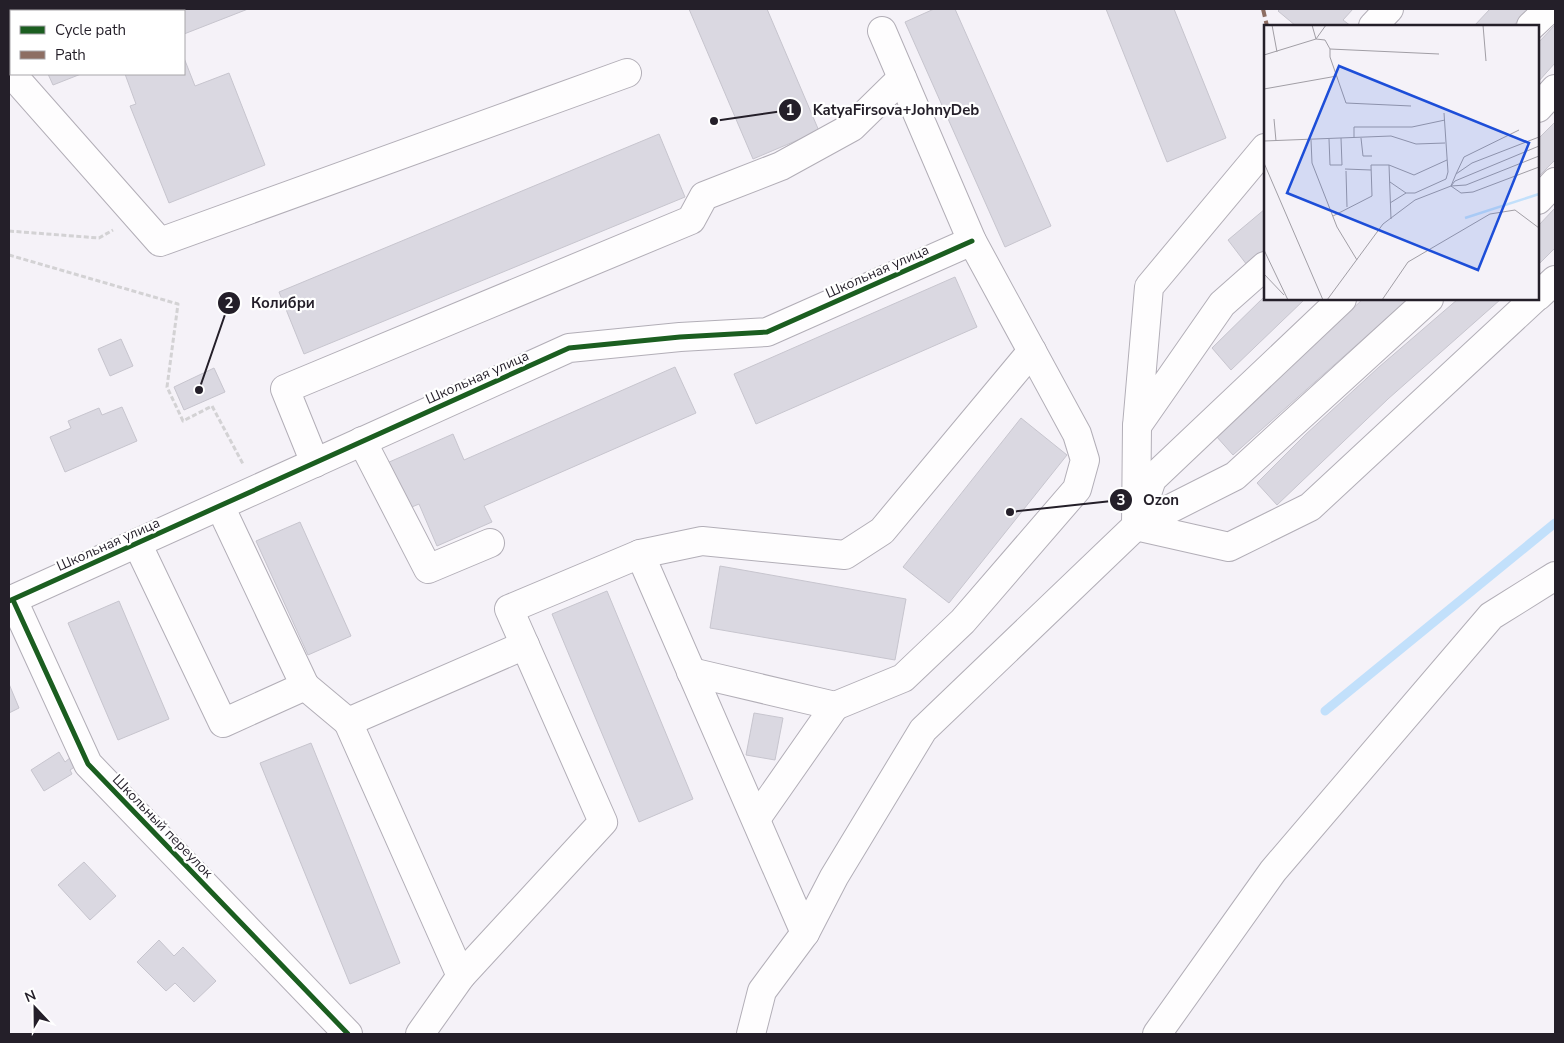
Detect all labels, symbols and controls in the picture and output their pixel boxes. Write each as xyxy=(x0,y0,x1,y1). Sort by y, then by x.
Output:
legend xyxy=(10,10,185,75)
text: Cycle path xyxy=(55,20,126,40)
inset map xyxy=(1264,25,1539,300)
text: Path xyxy=(55,45,86,65)
callout: KatyaFirsova+JohnyDeb xyxy=(778,95,989,125)
text: 1 xyxy=(785,100,795,120)
text: KatyaFirsova+JohnyDeb xyxy=(813,100,979,120)
street label: Школьная улица xyxy=(822,240,932,303)
callout: Колибри xyxy=(216,288,325,318)
text: 2 xyxy=(224,293,234,313)
text: Колибри xyxy=(251,293,315,313)
street label: Школьная улица xyxy=(422,346,532,409)
callout: Ozon xyxy=(1108,485,1189,515)
text: 3 xyxy=(1116,490,1126,510)
text: Ozon xyxy=(1143,490,1179,510)
street label: Школьная улица xyxy=(53,513,163,576)
street label: Школьный переулок xyxy=(108,770,218,883)
north arrow xyxy=(10,983,60,1033)
text: N xyxy=(22,986,39,1007)

